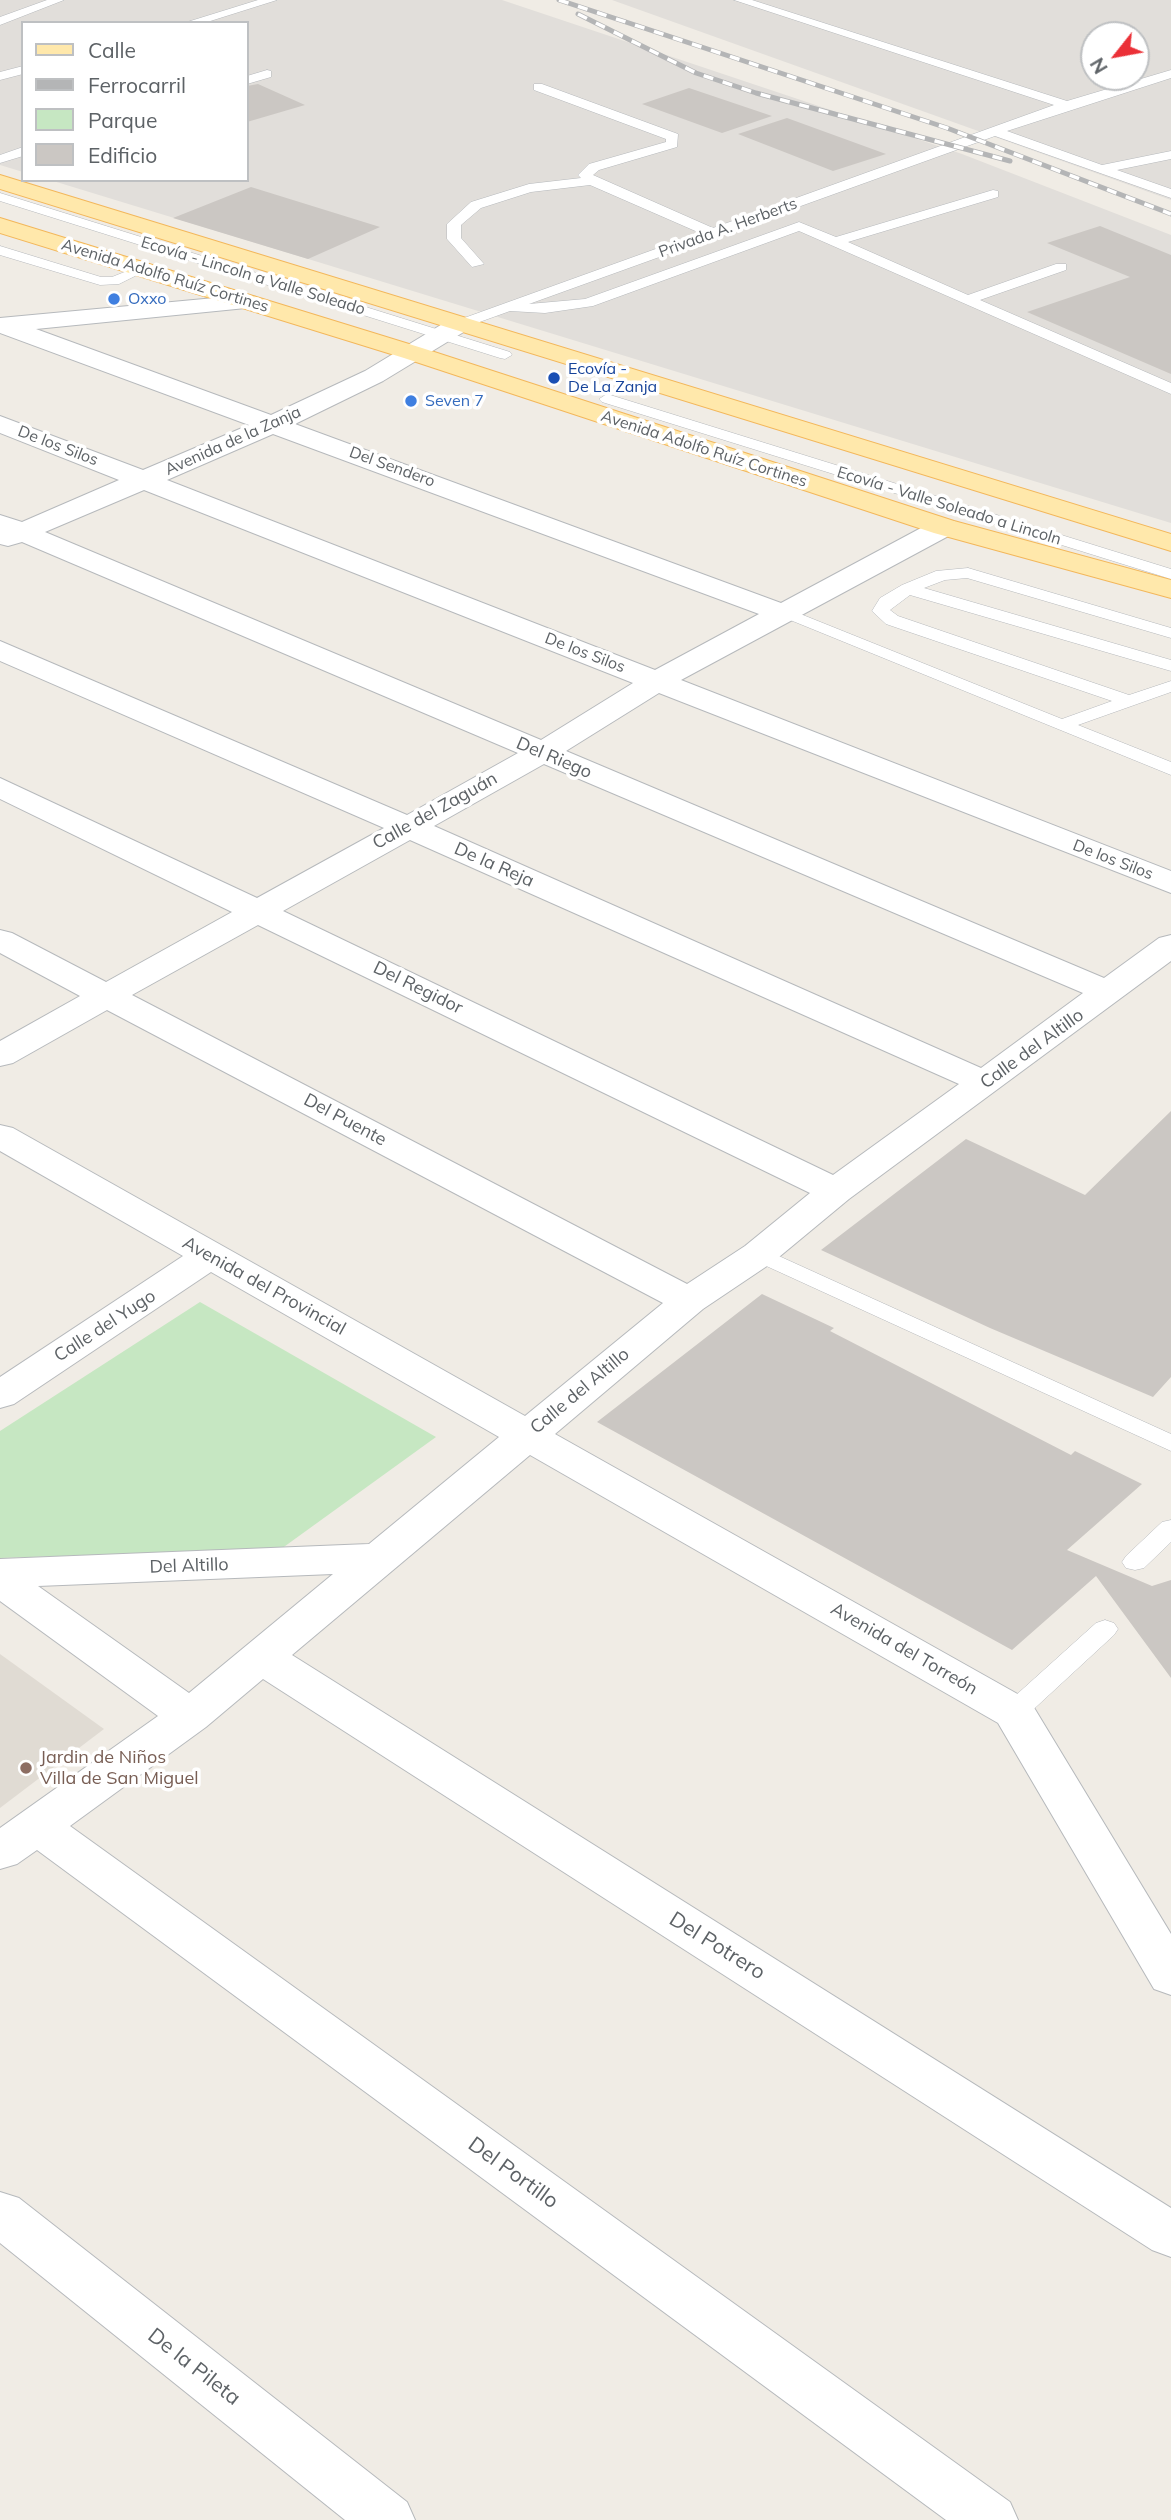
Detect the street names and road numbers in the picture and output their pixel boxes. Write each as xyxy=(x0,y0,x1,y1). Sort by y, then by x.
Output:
street label: Privada A. Herberts xyxy=(656,194,800,262)
street label: Ecovía - Lincoln a Valle Soleado xyxy=(139,233,367,319)
street label: Avenida Adolfo Ruíz Cortines xyxy=(59,235,271,317)
street label: Avenida de la Zanja xyxy=(162,402,304,480)
street label: Avenida Adolfo Ruíz Cortines xyxy=(599,407,809,491)
street label: De los Silos xyxy=(15,422,101,470)
street label: Del Sendero xyxy=(347,443,437,491)
street label: Ecovía - Valle Soleado a Lincoln xyxy=(835,463,1063,549)
street label: De los Silos xyxy=(542,629,628,677)
street label: Del Riego xyxy=(513,732,595,784)
street label: Calle del Zaguán xyxy=(369,768,501,854)
street label: De los Silos xyxy=(1070,836,1156,884)
street label: De la Reja xyxy=(451,838,537,892)
street label: Del Regidor xyxy=(370,957,466,1019)
street label: Calle del Altillo xyxy=(976,1004,1088,1094)
street label: Del Puente xyxy=(300,1089,390,1151)
street label: Avenida del Provincial xyxy=(179,1232,349,1340)
street label: Calle del Yugo xyxy=(50,1285,160,1367)
street label: Calle del Altillo xyxy=(526,1343,634,1439)
street label: Del Altillo xyxy=(149,1554,229,1578)
street label: Avenida del Torreón xyxy=(827,1598,981,1700)
street label: Del Potrero xyxy=(664,1907,770,1985)
street label: Del Portillo xyxy=(463,2132,563,2214)
street label: De la Pileta xyxy=(143,2323,245,2411)

